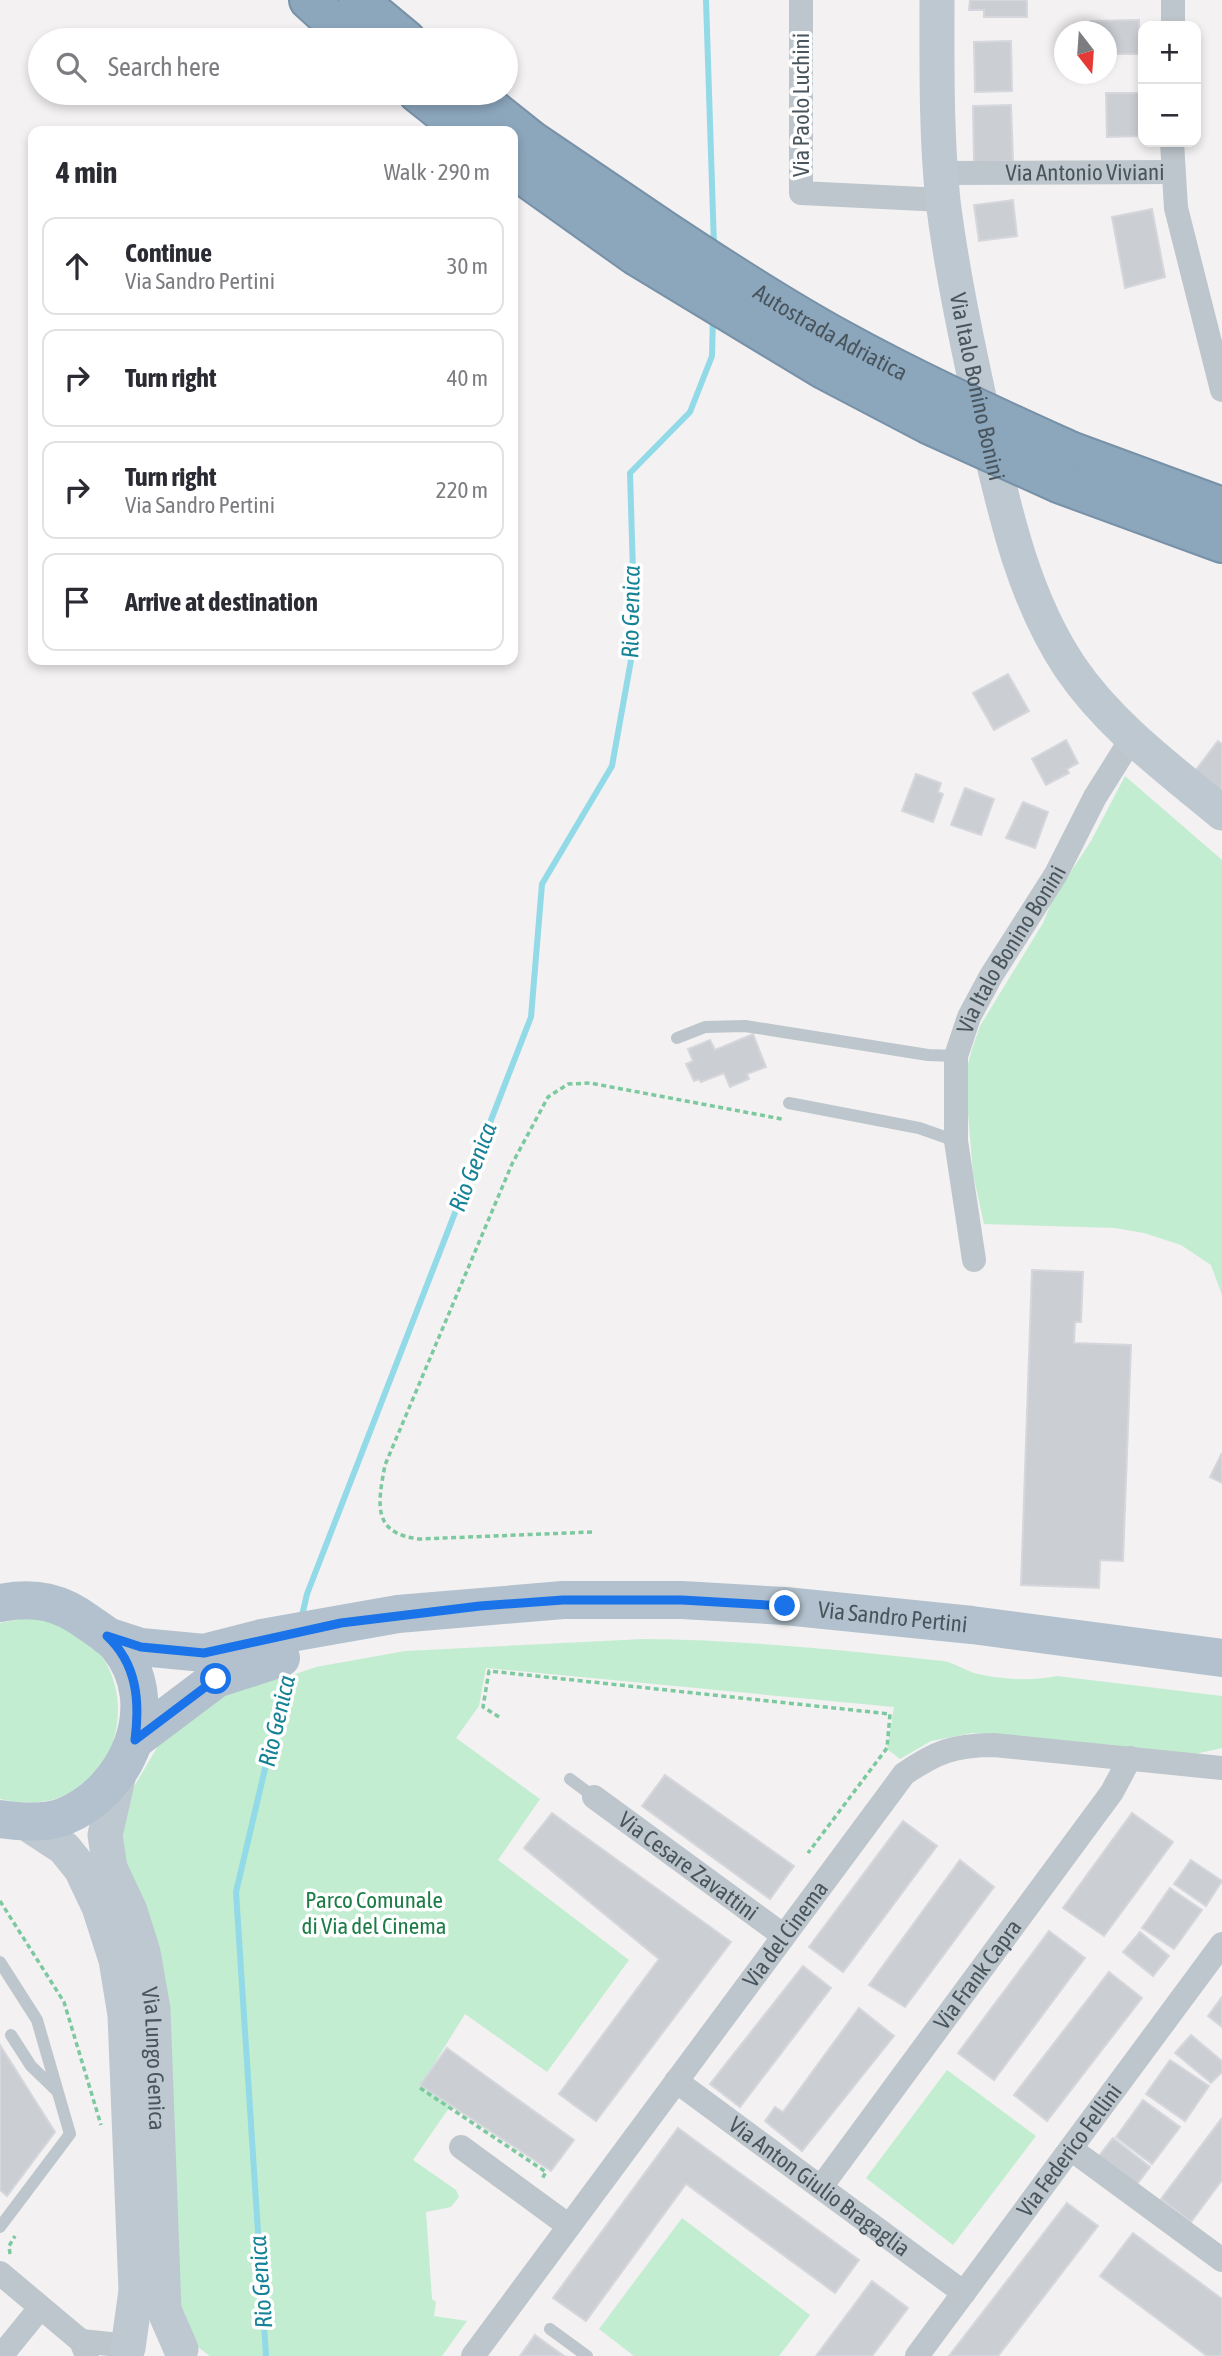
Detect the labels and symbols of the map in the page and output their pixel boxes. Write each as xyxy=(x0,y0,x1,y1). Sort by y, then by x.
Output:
north arrow xyxy=(1054,21,1117,84)
street label: Via Paolo Luchini xyxy=(788,33,814,177)
street label: Via Antonio Viviani xyxy=(1005,159,1165,186)
street label: Autostrada Adriatica xyxy=(749,279,912,386)
street label: Via Italo Bonino Bonini xyxy=(945,291,1010,483)
water label: Rio Genica xyxy=(616,565,645,659)
street label: Via Italo Bonino Bonini xyxy=(952,861,1071,1036)
water label: Rio Genica xyxy=(443,1119,502,1215)
route end xyxy=(769,1590,800,1621)
street label: Via Sandro Pertini xyxy=(817,1596,969,1637)
route start xyxy=(200,1663,231,1694)
water label: Rio Genica xyxy=(253,1673,300,1769)
street label: Via Cesare Zavattini xyxy=(614,1806,763,1926)
street label: Via del Cinema xyxy=(738,1876,833,1992)
park label: Parco Comunale di Via del Cinema xyxy=(302,1887,446,1939)
street label: Via Frank Capra xyxy=(929,1915,1027,2034)
street label: Via Lungo Genica xyxy=(136,1985,170,2131)
street label: Via Federico Fellini xyxy=(1012,2079,1127,2222)
street label: Via Anton Giulio Bragaglia xyxy=(724,2111,915,2262)
water label: Rio Genica xyxy=(244,2235,277,2329)

